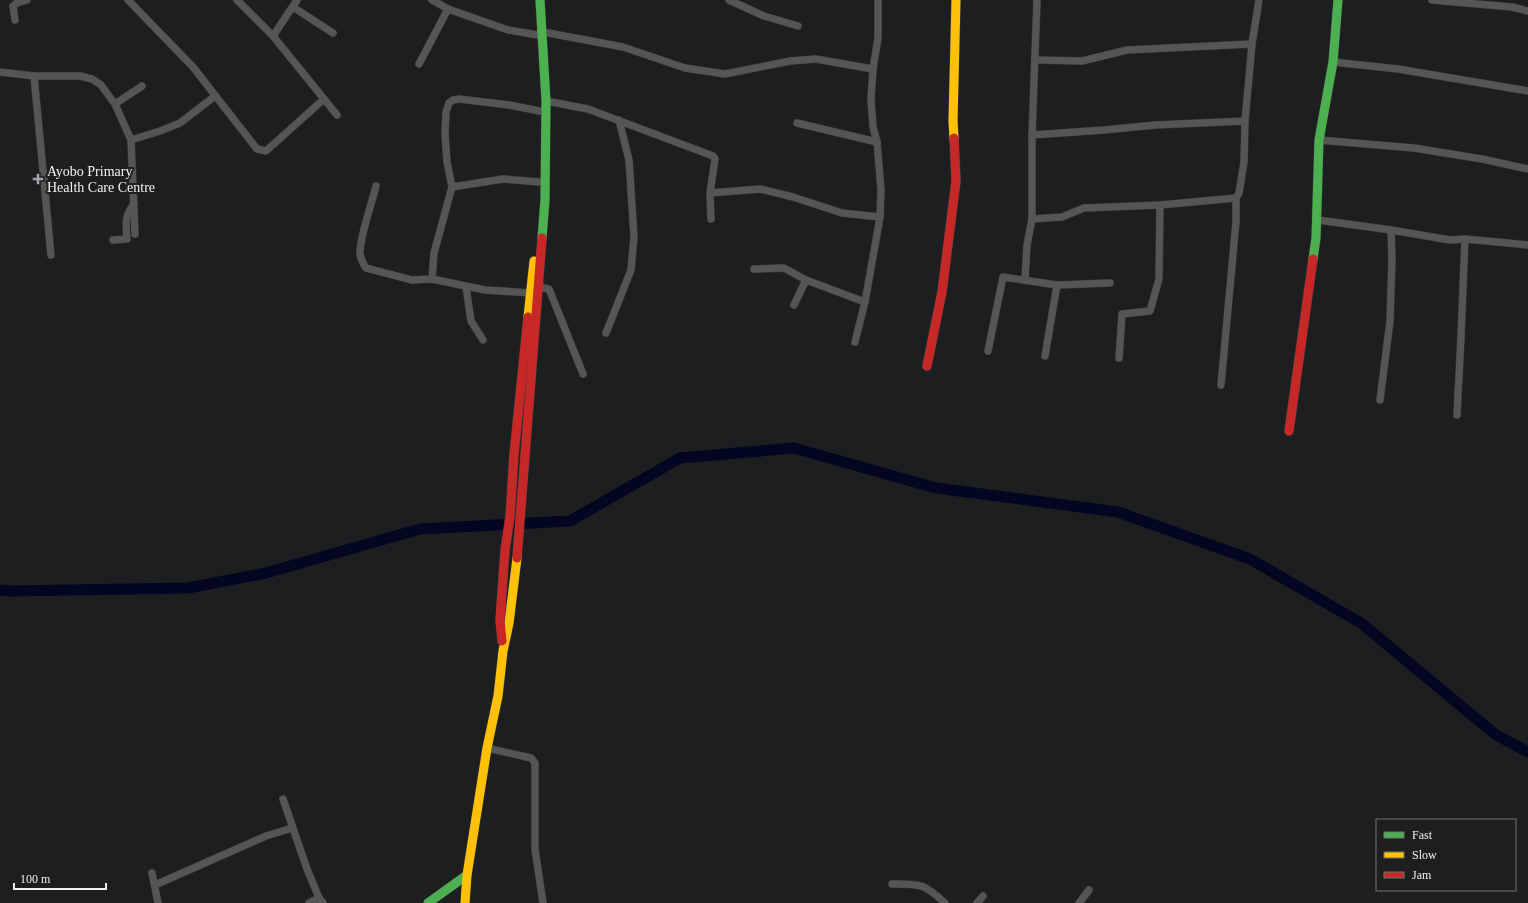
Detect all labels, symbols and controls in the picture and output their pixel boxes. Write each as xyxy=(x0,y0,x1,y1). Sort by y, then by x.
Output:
place label: Ayobo Primary Health Care Centre xyxy=(47,164,155,195)
marker: Ayobo Primary Health Care Centre xyxy=(32,173,44,185)
legend xyxy=(1376,819,1516,891)
text: Fast xyxy=(1412,828,1433,842)
text: Slow xyxy=(1412,848,1437,862)
scale bar xyxy=(14,865,106,891)
text: Jam xyxy=(1412,868,1432,882)
text: 100 m xyxy=(20,872,51,886)

